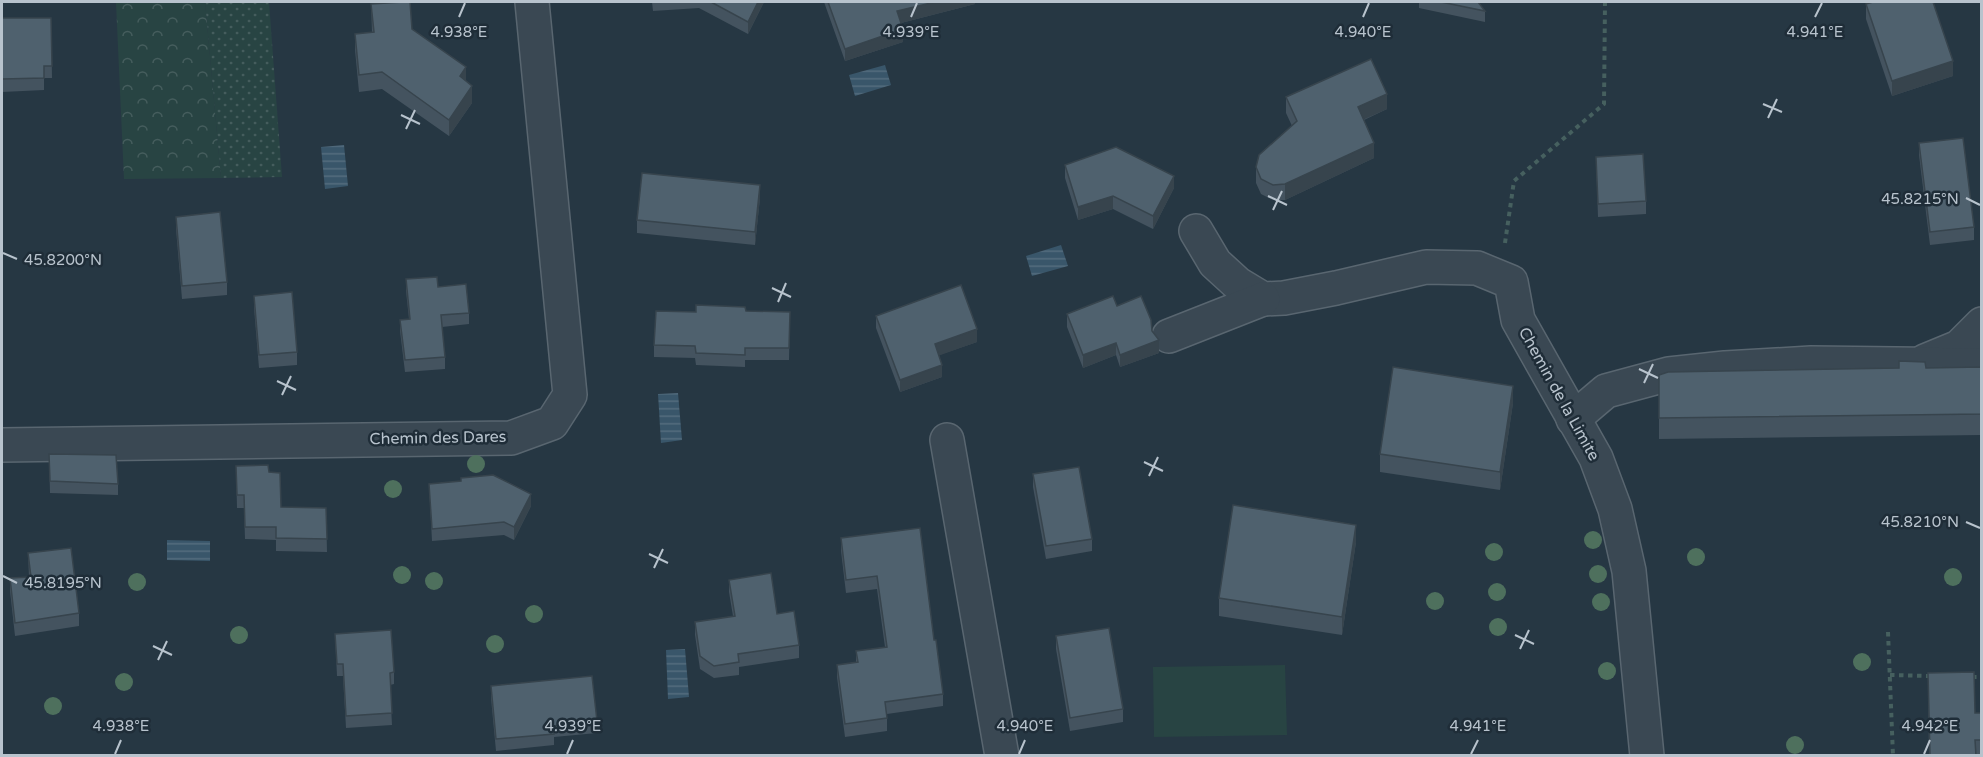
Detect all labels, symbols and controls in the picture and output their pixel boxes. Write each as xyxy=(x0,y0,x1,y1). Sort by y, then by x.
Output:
text: 4.938°E xyxy=(431,23,487,41)
text: 4.939°E xyxy=(883,23,939,41)
text: 4.940°E xyxy=(1335,23,1391,41)
text: 4.941°E xyxy=(1787,23,1843,41)
text: 45.8215°N xyxy=(1881,190,1959,208)
text: 45.8200°N xyxy=(24,251,102,269)
street label: Chemin de la Limite xyxy=(1514,324,1604,464)
street label: Chemin des Dares xyxy=(369,427,507,449)
text: 45.8210°N xyxy=(1881,513,1959,531)
text: 45.8195°N xyxy=(24,574,102,592)
text: 4.938°E xyxy=(93,717,149,735)
text: 4.939°E xyxy=(545,717,601,735)
text: 4.940°E xyxy=(997,717,1053,735)
text: 4.941°E xyxy=(1450,717,1506,735)
text: 4.942°E xyxy=(1902,717,1958,735)

